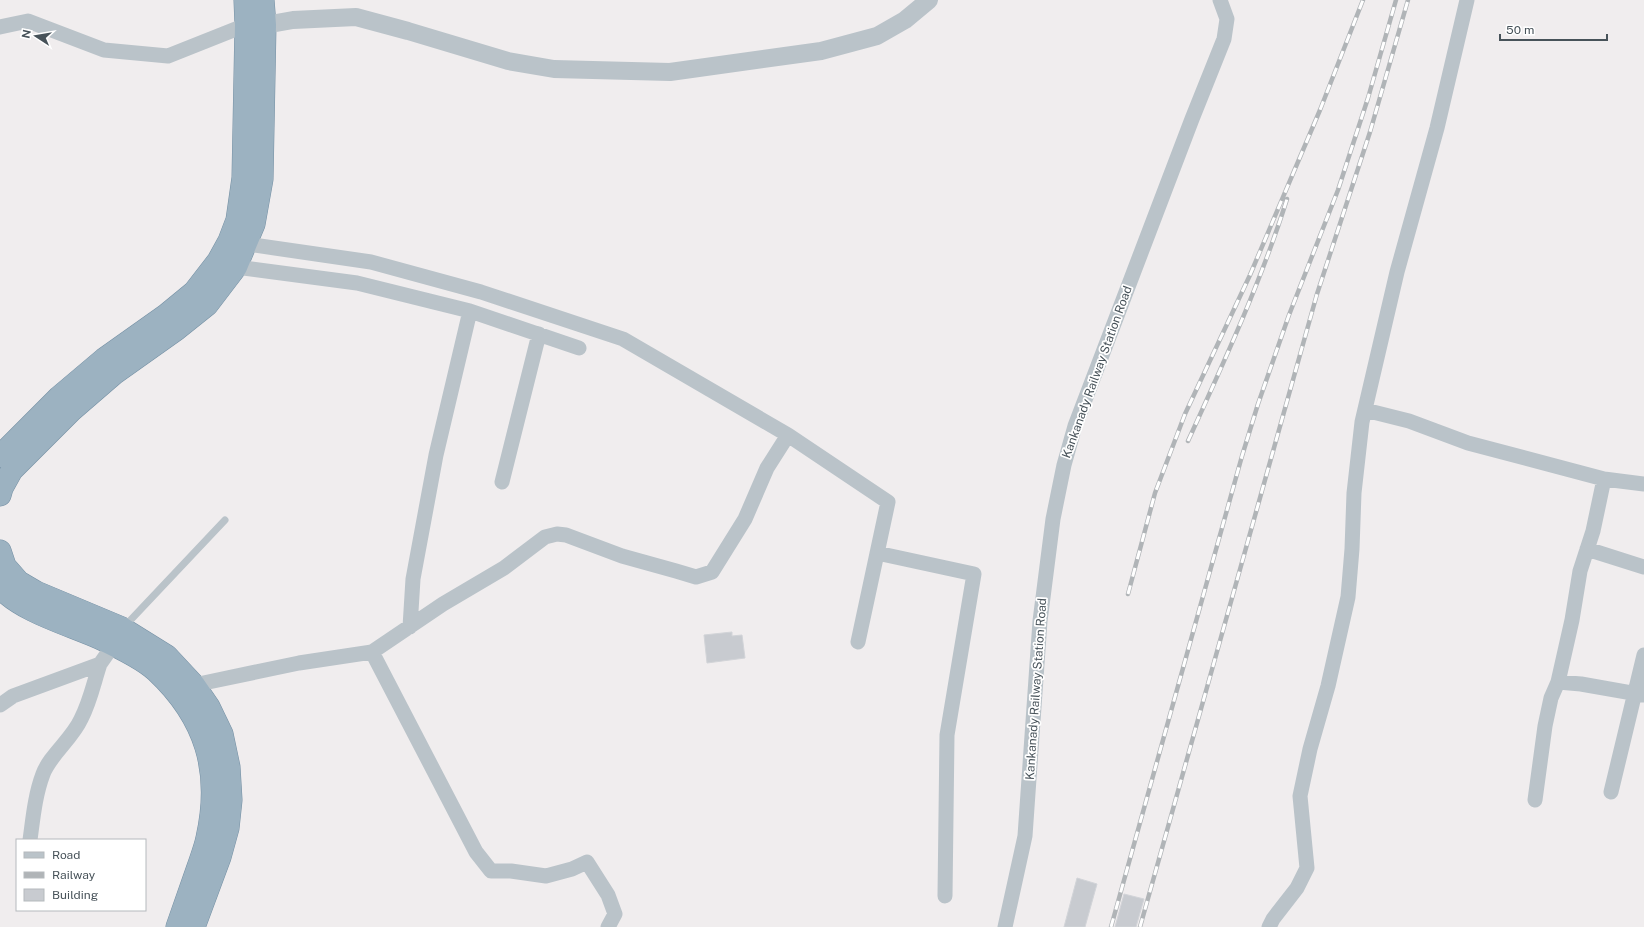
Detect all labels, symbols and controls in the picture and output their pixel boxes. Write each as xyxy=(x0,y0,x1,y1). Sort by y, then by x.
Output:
north arrow xyxy=(16,16,56,56)
scale bar xyxy=(1500,16,1607,42)
text: 50 m xyxy=(1506,23,1534,37)
text: N xyxy=(19,28,33,39)
street label: Kankanady Railway Station Road xyxy=(1059,284,1135,460)
street label: Kankanady Railway Station Road xyxy=(1023,598,1049,780)
legend xyxy=(16,839,146,911)
text: Road xyxy=(52,848,80,862)
text: Railway xyxy=(52,868,96,882)
text: Building xyxy=(52,888,98,902)

